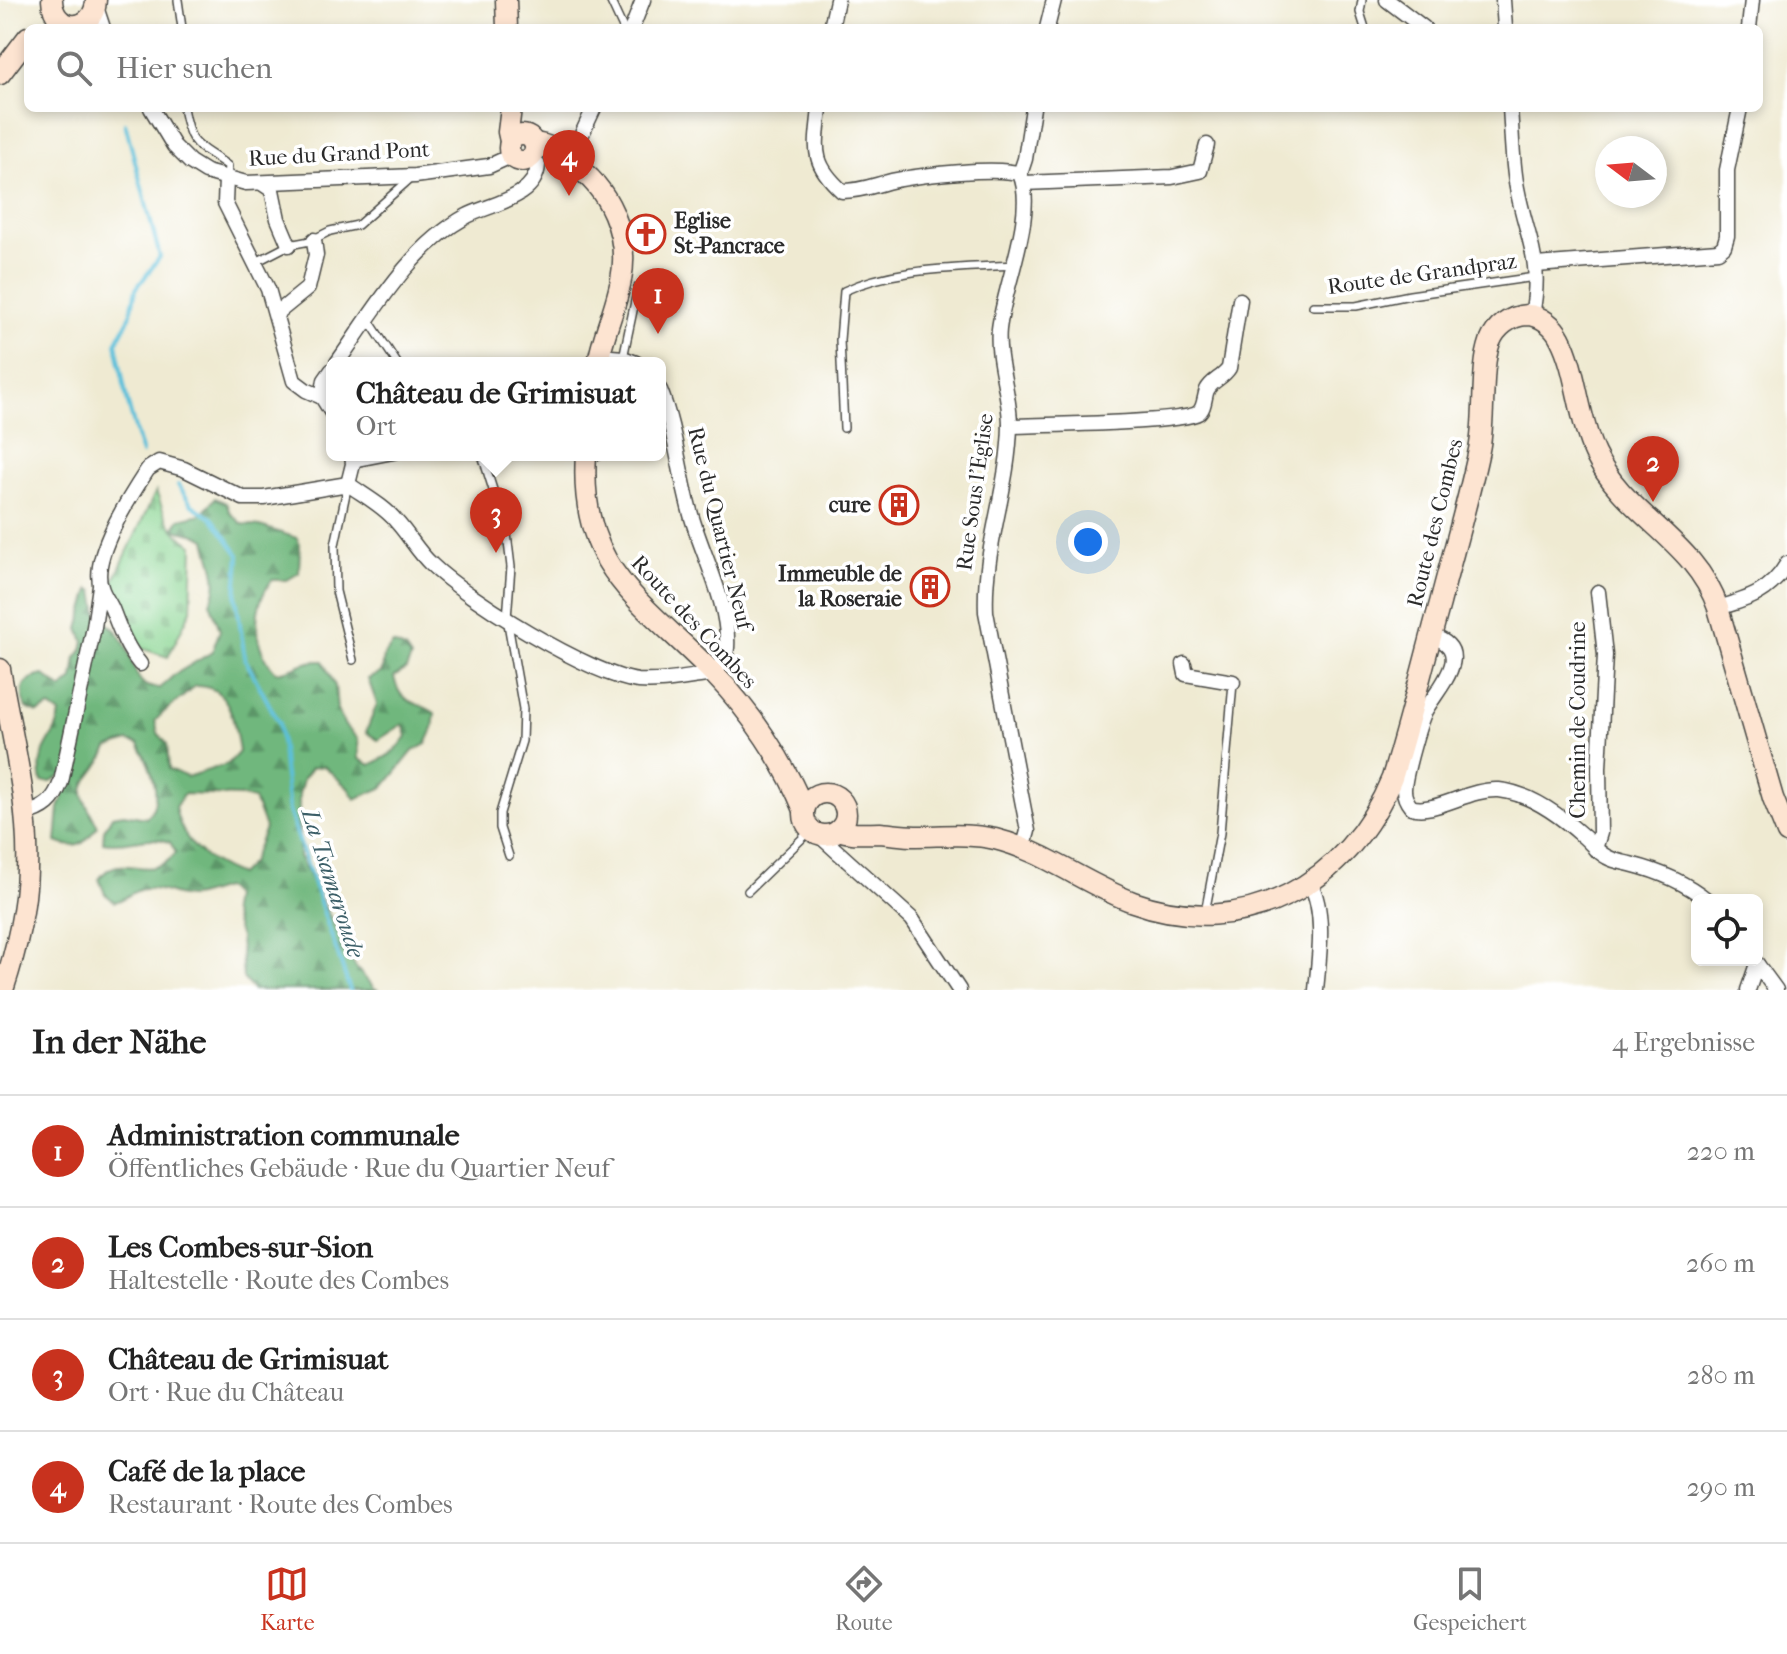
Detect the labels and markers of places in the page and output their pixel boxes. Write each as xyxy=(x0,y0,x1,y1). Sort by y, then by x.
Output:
pin: 4 xyxy=(543,130,595,196)
place label: Eglise St-Pancrace xyxy=(674,208,785,259)
church icon: Eglise St-Pancrace xyxy=(625,213,667,255)
pin: 1 xyxy=(632,268,684,334)
pin: 2 xyxy=(1627,436,1679,502)
building icon: cure xyxy=(878,484,920,526)
pin: 3 xyxy=(470,487,522,553)
place label: cure xyxy=(829,492,871,518)
place label: Immeuble de la Roseraie xyxy=(778,561,902,612)
building icon: Immeuble de la Roseraie xyxy=(909,566,951,608)

